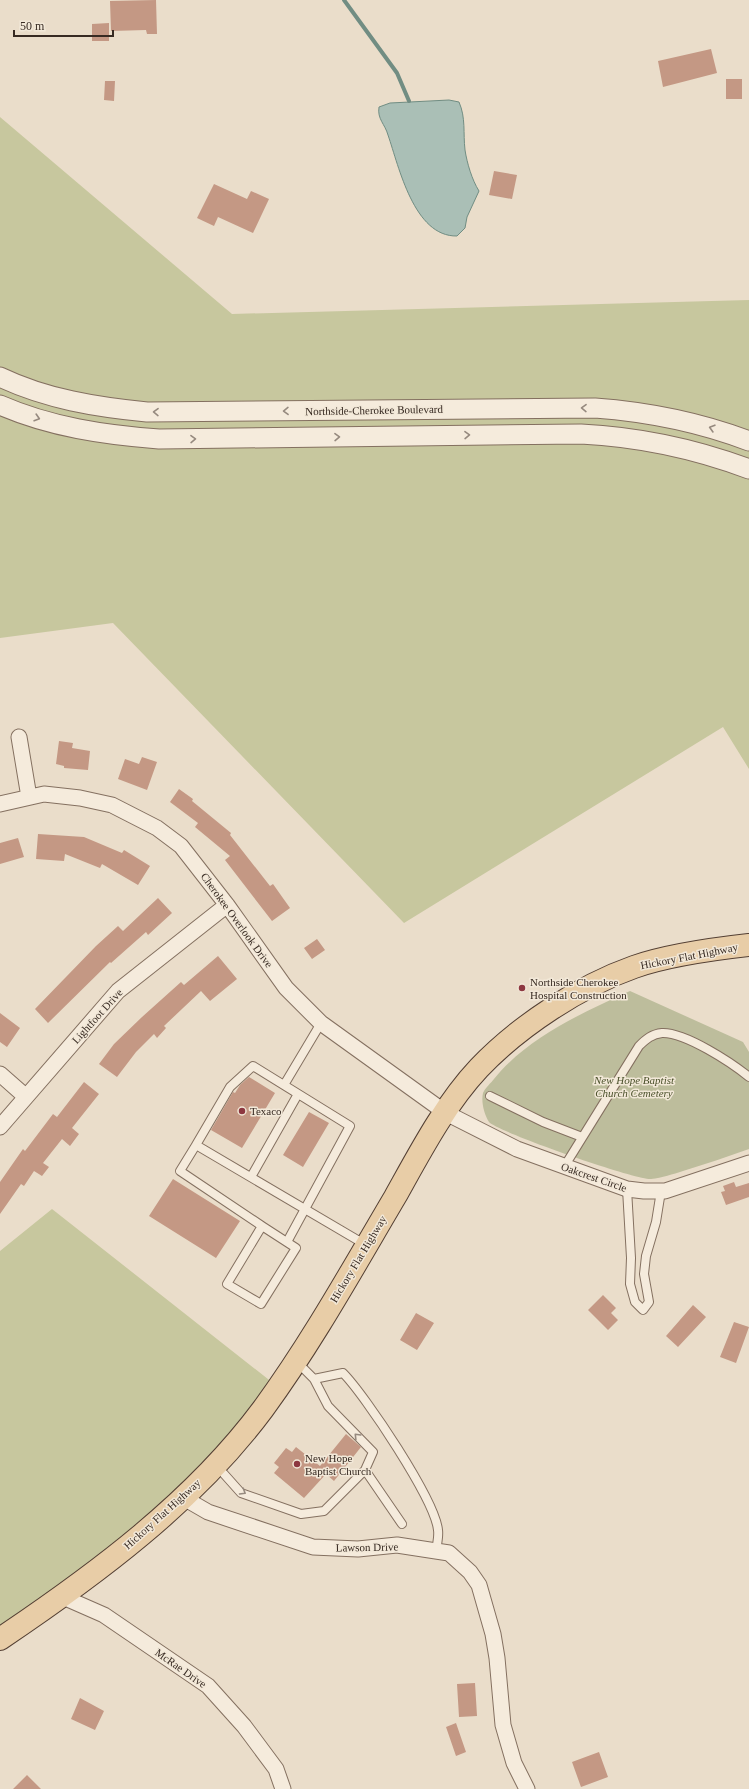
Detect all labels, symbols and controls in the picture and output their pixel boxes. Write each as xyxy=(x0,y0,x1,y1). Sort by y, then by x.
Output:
scale bar xyxy=(14,12,113,38)
text: 50 m xyxy=(20,19,45,33)
street label: Northside-Cherokee Boulevard xyxy=(305,403,443,417)
one-way arrow xyxy=(581,404,587,412)
one-way arrow xyxy=(283,407,289,415)
one-way arrow xyxy=(153,408,159,416)
one-way arrow xyxy=(33,414,40,422)
one-way arrow xyxy=(709,424,716,433)
one-way arrow xyxy=(464,431,470,440)
one-way arrow xyxy=(334,433,340,441)
one-way arrow xyxy=(190,435,196,443)
street label: Cherokee Overlook Drive xyxy=(199,870,275,970)
street label: Hickory Flat Highway xyxy=(639,941,739,971)
place label: Northside Cherokee Hospital Construction xyxy=(530,976,627,1001)
marker: Northside Cherokee Hospital Construction xyxy=(517,983,527,993)
street label: Lightfoot Drive xyxy=(69,986,125,1046)
park label: New Hope Baptist Church Cemetery xyxy=(593,1074,675,1099)
place label: Texaco xyxy=(250,1105,282,1117)
marker: Texaco xyxy=(237,1106,247,1116)
street label: Oakcrest Circle xyxy=(560,1160,629,1194)
street label: Hickory Flat Highway xyxy=(327,1213,389,1305)
one-way arrow xyxy=(354,1433,362,1441)
place label: New Hope Baptist Church xyxy=(305,1452,372,1477)
marker: New Hope Baptist Church xyxy=(292,1459,302,1469)
street label: Hickory Flat Highway xyxy=(121,1476,203,1552)
one-way arrow xyxy=(239,1488,246,1495)
street label: Lawson Drive xyxy=(336,1540,399,1554)
street label: McRae Drive xyxy=(153,1646,209,1690)

